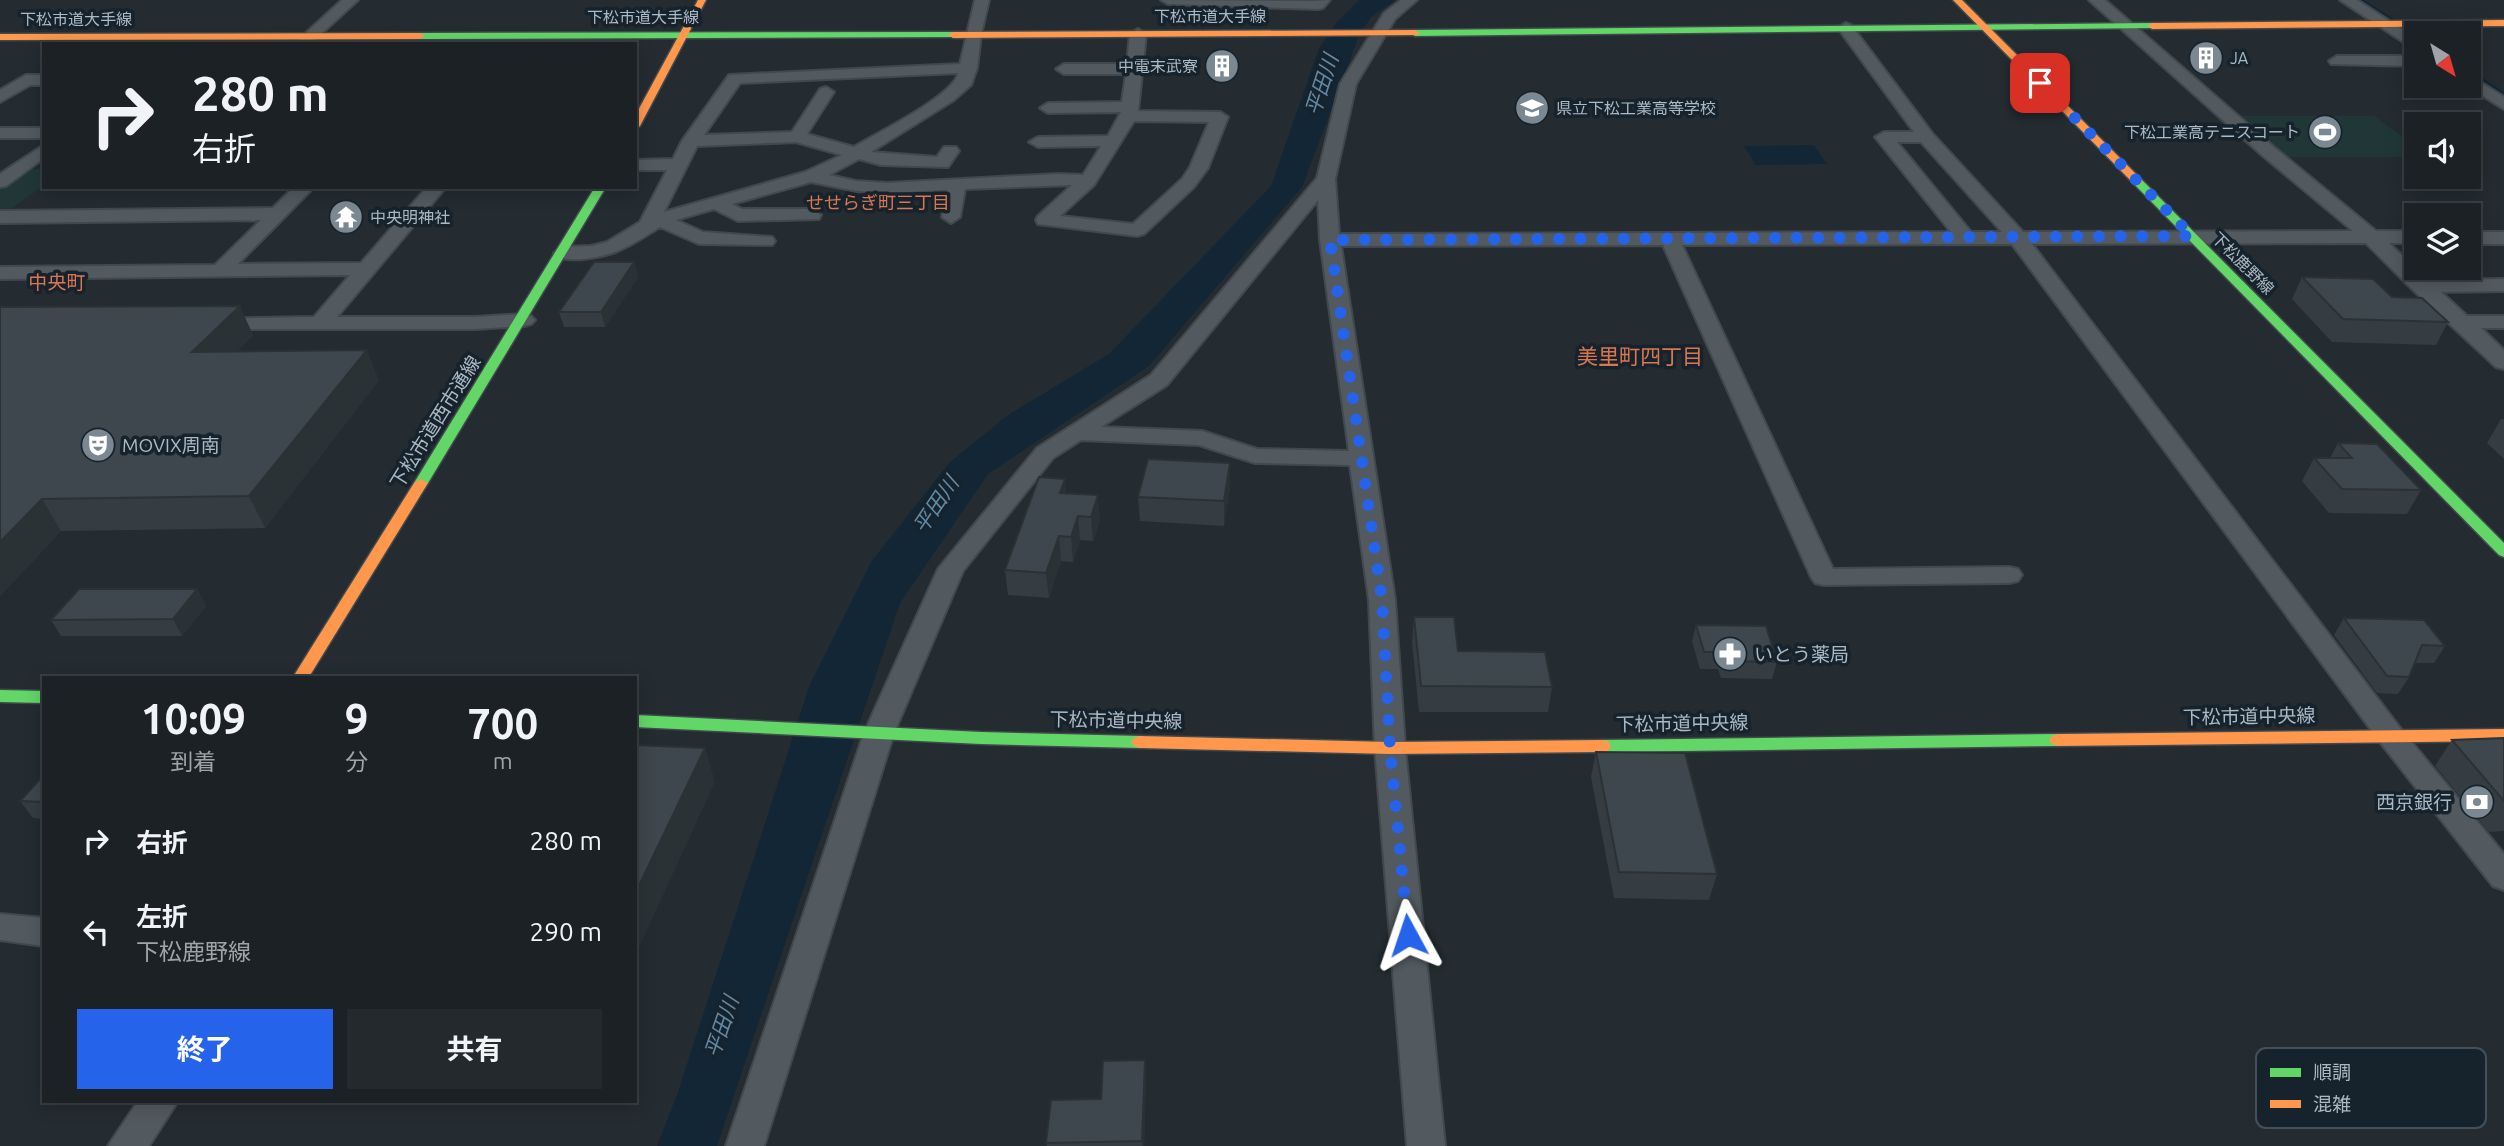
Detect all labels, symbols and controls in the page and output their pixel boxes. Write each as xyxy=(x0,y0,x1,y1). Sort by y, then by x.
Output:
street label: 下松市道大手線 xyxy=(1154,7,1266,25)
street label: 下松市道大手線 xyxy=(587,8,699,26)
street label: 下松市道大手線 xyxy=(20,10,132,28)
north arrow xyxy=(2404,21,2482,98)
map controls xyxy=(2404,21,2481,280)
building icon: JA xyxy=(2187,39,2225,77)
building icon: 中電末武寮 xyxy=(1203,47,1241,85)
water label: 平田川 xyxy=(1300,49,1343,118)
place label: JA xyxy=(2230,49,2249,67)
pin xyxy=(2010,53,2070,113)
place label: 中電末武寮 xyxy=(1118,57,1198,75)
icon: arrive xyxy=(2021,64,2059,102)
text: 280 m xyxy=(192,65,329,120)
icon: right xyxy=(77,70,168,161)
school or university icon: 県立下松工業高等学校 xyxy=(1513,89,1551,127)
place label: 県立下松工業高等学校 xyxy=(1556,99,1716,117)
button: sound xyxy=(2404,112,2481,189)
sports icon: 下松工業高テニスコート xyxy=(2306,113,2344,151)
place label: 下松工業高テニスコート xyxy=(2124,123,2300,141)
text: 右折 xyxy=(192,130,256,166)
district label: せせらぎ町三丁目 xyxy=(806,192,950,212)
temple icon: 中央明神社 xyxy=(327,198,365,236)
button: layers xyxy=(2404,203,2481,280)
place label: 中央明神社 xyxy=(370,208,450,226)
street label: 下松鹿野線 xyxy=(2208,228,2278,298)
district label: 中央町 xyxy=(28,271,86,293)
district label: 美里町四丁目 xyxy=(1577,344,1703,368)
street label: 下松市道西市通線 xyxy=(385,352,485,492)
theatre icon: MOVIX周南 xyxy=(79,426,117,464)
place label: MOVIX周南 xyxy=(122,434,220,456)
water label: 平田川 xyxy=(908,470,964,537)
pharmacy icon: いとう薬局 xyxy=(1711,635,1749,673)
place label: いとう薬局 xyxy=(1754,643,1849,665)
text: 10:09 xyxy=(141,695,246,742)
text: 9 xyxy=(345,695,368,742)
text: 700 xyxy=(467,700,538,747)
street label: 下松市道中央線 xyxy=(2182,704,2316,728)
street label: 下松市道中央線 xyxy=(1049,708,1183,732)
street label: 下松市道中央線 xyxy=(1615,711,1749,735)
text: m xyxy=(493,748,513,773)
text: 到着 xyxy=(170,749,216,774)
text: 分 xyxy=(345,749,368,774)
bank icon: 西京銀行 xyxy=(2458,783,2496,821)
place label: 西京銀行 xyxy=(2376,791,2452,813)
icon: right xyxy=(77,822,115,860)
text: 280 m xyxy=(530,826,602,855)
text: 右折 xyxy=(136,828,188,857)
position arrow xyxy=(1371,898,1445,972)
text: 左折 xyxy=(136,902,188,931)
icon: left xyxy=(77,913,115,951)
text: 290 m xyxy=(530,917,602,946)
text: 下松鹿野線 xyxy=(136,939,251,964)
water label: 平田川 xyxy=(699,991,743,1060)
button: 終了 xyxy=(77,1009,333,1089)
button: 共有 xyxy=(347,1009,602,1089)
legend xyxy=(2256,1048,2486,1128)
text: 順調 xyxy=(2313,1061,2351,1083)
text: 混雑 xyxy=(2313,1093,2351,1115)

